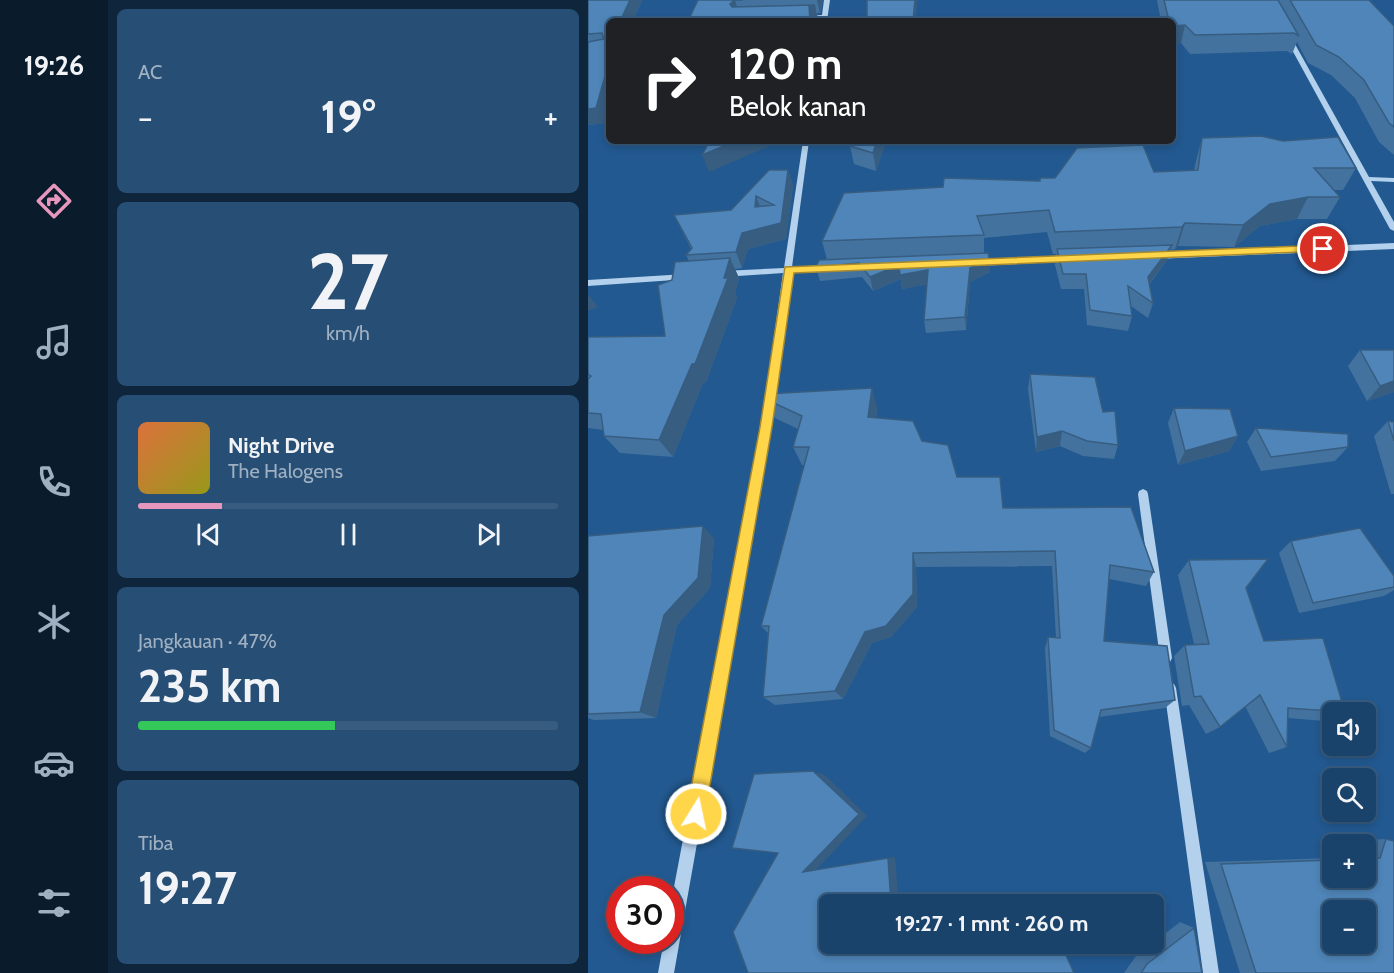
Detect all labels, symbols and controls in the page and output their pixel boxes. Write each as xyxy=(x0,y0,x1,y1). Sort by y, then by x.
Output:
text: 120 m xyxy=(729,38,842,90)
icon: right xyxy=(630,42,708,120)
text: 19:26 xyxy=(24,49,84,82)
text: AC xyxy=(138,60,162,84)
text: 19° xyxy=(321,90,375,144)
text: Belok kanan xyxy=(729,90,866,123)
text: − xyxy=(138,97,153,137)
text: + xyxy=(543,97,558,137)
icon: directions xyxy=(33,180,75,222)
pin xyxy=(1297,223,1348,274)
icon: arrive xyxy=(1306,232,1339,265)
text: 27 xyxy=(307,234,389,329)
icon: music xyxy=(33,321,75,363)
text: km/h xyxy=(326,321,370,345)
text: Night Drive xyxy=(228,432,334,459)
text: The Halogens xyxy=(228,459,343,483)
icon: phone xyxy=(33,461,75,503)
icon: previous xyxy=(192,518,225,551)
icon: pause xyxy=(332,518,365,551)
icon: next xyxy=(472,518,505,551)
icon: climate xyxy=(33,601,75,643)
text: Jangkauan · 47% xyxy=(138,629,277,653)
text: 235 km xyxy=(138,659,281,713)
map controls xyxy=(1322,702,1376,954)
button: sound xyxy=(1322,702,1376,756)
icon: car xyxy=(33,742,75,784)
button: search xyxy=(1322,768,1376,822)
position arrow xyxy=(664,782,728,846)
text: Tiba xyxy=(138,831,173,855)
button: + xyxy=(1322,834,1376,888)
text: 19:27 xyxy=(138,861,237,915)
speed limit sign: 30 xyxy=(606,876,684,954)
icon: filters xyxy=(33,882,75,924)
button: − xyxy=(1322,900,1376,954)
text: 19:27 · 1 mnt · 260 m xyxy=(895,910,1088,937)

